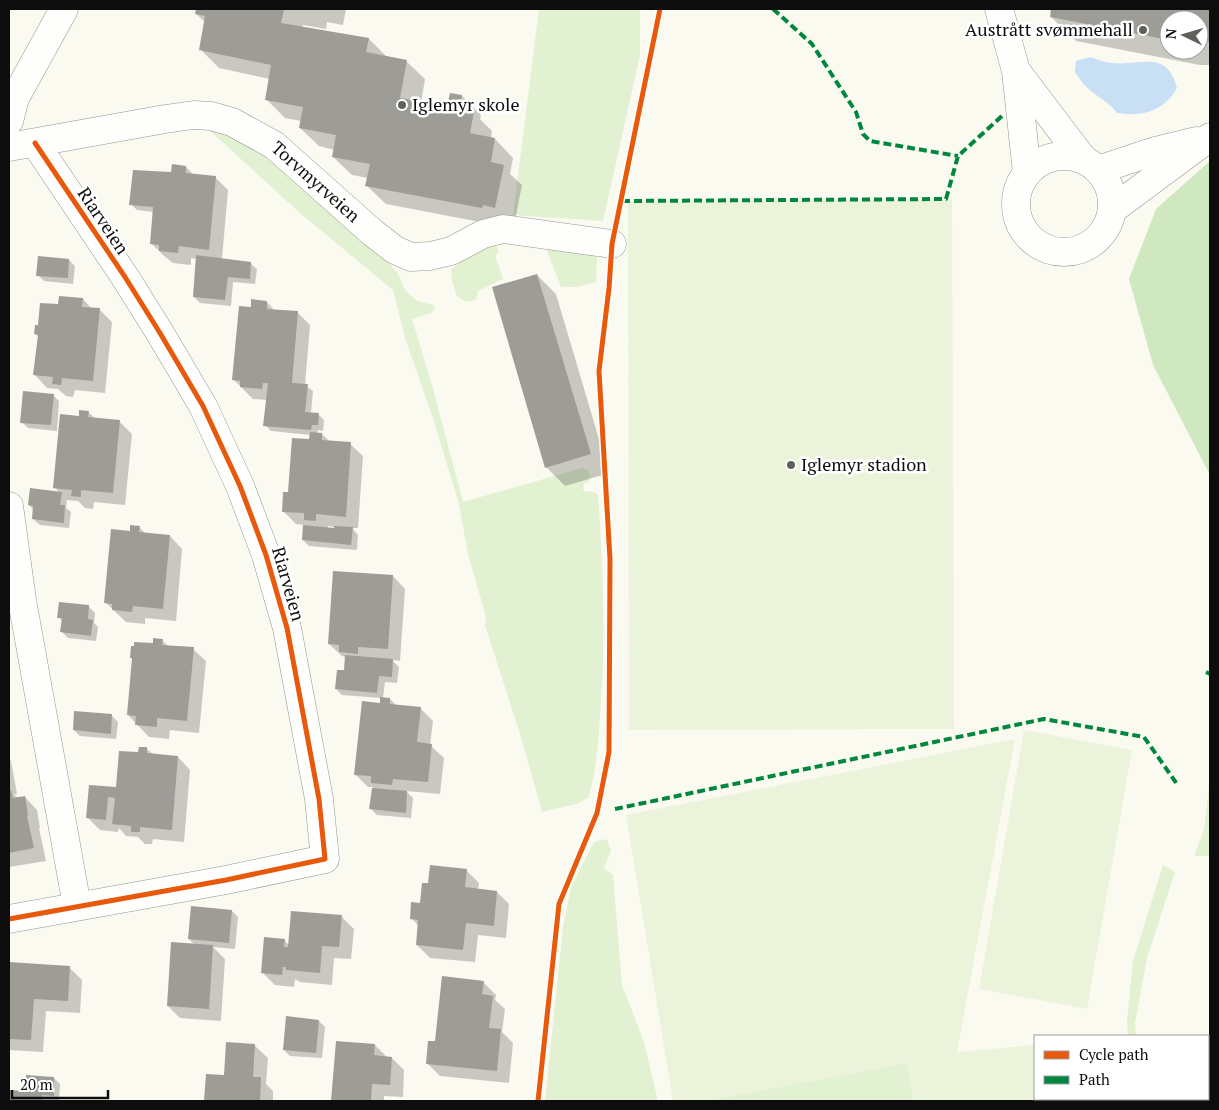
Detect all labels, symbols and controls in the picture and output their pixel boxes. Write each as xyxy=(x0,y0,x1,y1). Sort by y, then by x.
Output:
north arrow xyxy=(1159,10,1209,60)
place label: Austrått svømmehall xyxy=(965,17,1133,41)
marker: Austrått svømmehall xyxy=(1137,24,1149,36)
text: N xyxy=(1161,27,1181,40)
place label: Iglemyr skole xyxy=(412,92,519,116)
marker: Iglemyr skole xyxy=(396,99,408,111)
street label: Torvmyrveien xyxy=(267,135,366,227)
street label: Riarveien xyxy=(73,182,135,259)
place label: Iglemyr stadion xyxy=(801,452,927,476)
marker: Iglemyr stadion xyxy=(785,459,797,471)
street label: Riarveien xyxy=(267,544,311,624)
legend xyxy=(1034,1035,1209,1100)
text: Cycle path xyxy=(1079,1044,1149,1064)
scale bar xyxy=(12,1068,109,1100)
text: Path xyxy=(1079,1069,1110,1089)
text: 20 m xyxy=(20,1074,53,1094)

